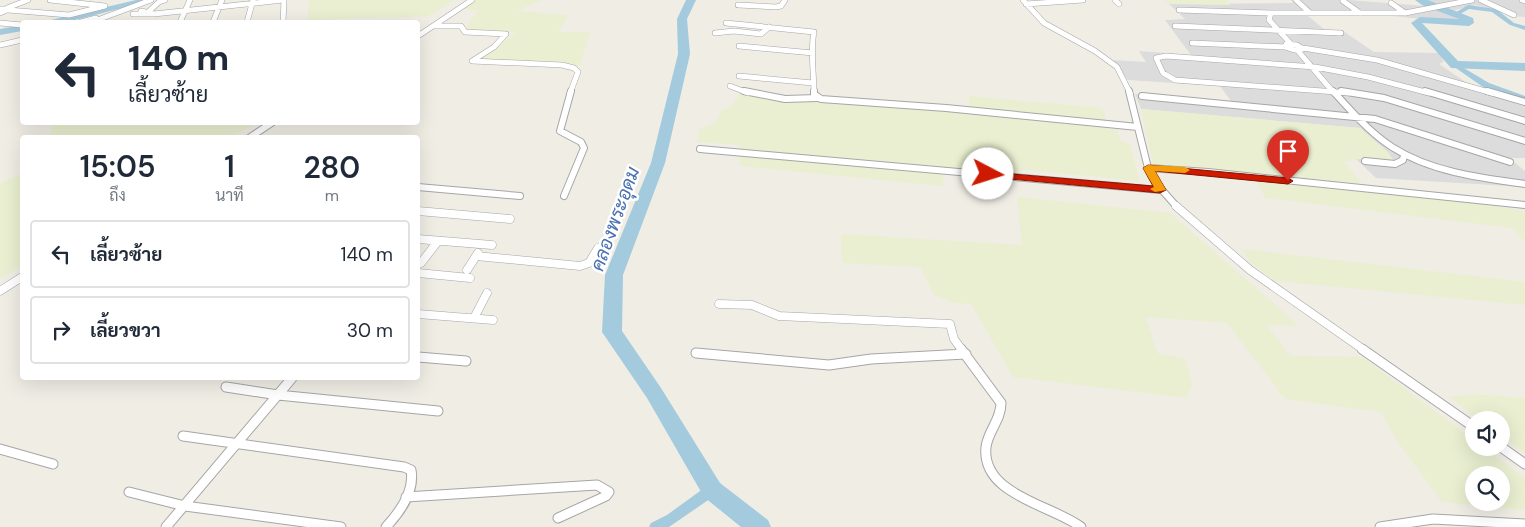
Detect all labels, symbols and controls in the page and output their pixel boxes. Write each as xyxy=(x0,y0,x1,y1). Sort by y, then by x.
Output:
text: 140 m xyxy=(128,35,229,81)
icon: left xyxy=(45,40,110,105)
text: เลี้ยวซ้าย xyxy=(128,80,208,109)
pin xyxy=(1267,130,1309,181)
icon: arrive xyxy=(1274,137,1302,165)
text: 15:05 xyxy=(80,147,155,186)
text: 1 xyxy=(224,147,235,186)
position arrow xyxy=(961,147,1013,199)
text: 280 xyxy=(304,148,360,187)
water label: คลองพระอุดม xyxy=(585,163,646,275)
text: ถึง xyxy=(109,185,126,206)
text: นาที xyxy=(215,185,244,206)
text: m xyxy=(325,185,339,206)
icon: left xyxy=(47,240,75,268)
text: เลี้ยวซ้าย xyxy=(90,242,162,267)
text: 140 m xyxy=(341,242,393,267)
icon: right xyxy=(47,316,75,344)
text: เลี้ยวขวา xyxy=(90,318,161,343)
text: 30 m xyxy=(347,318,393,343)
map controls xyxy=(1465,411,1510,511)
button: sound xyxy=(1465,411,1510,456)
button: search xyxy=(1465,466,1510,511)

